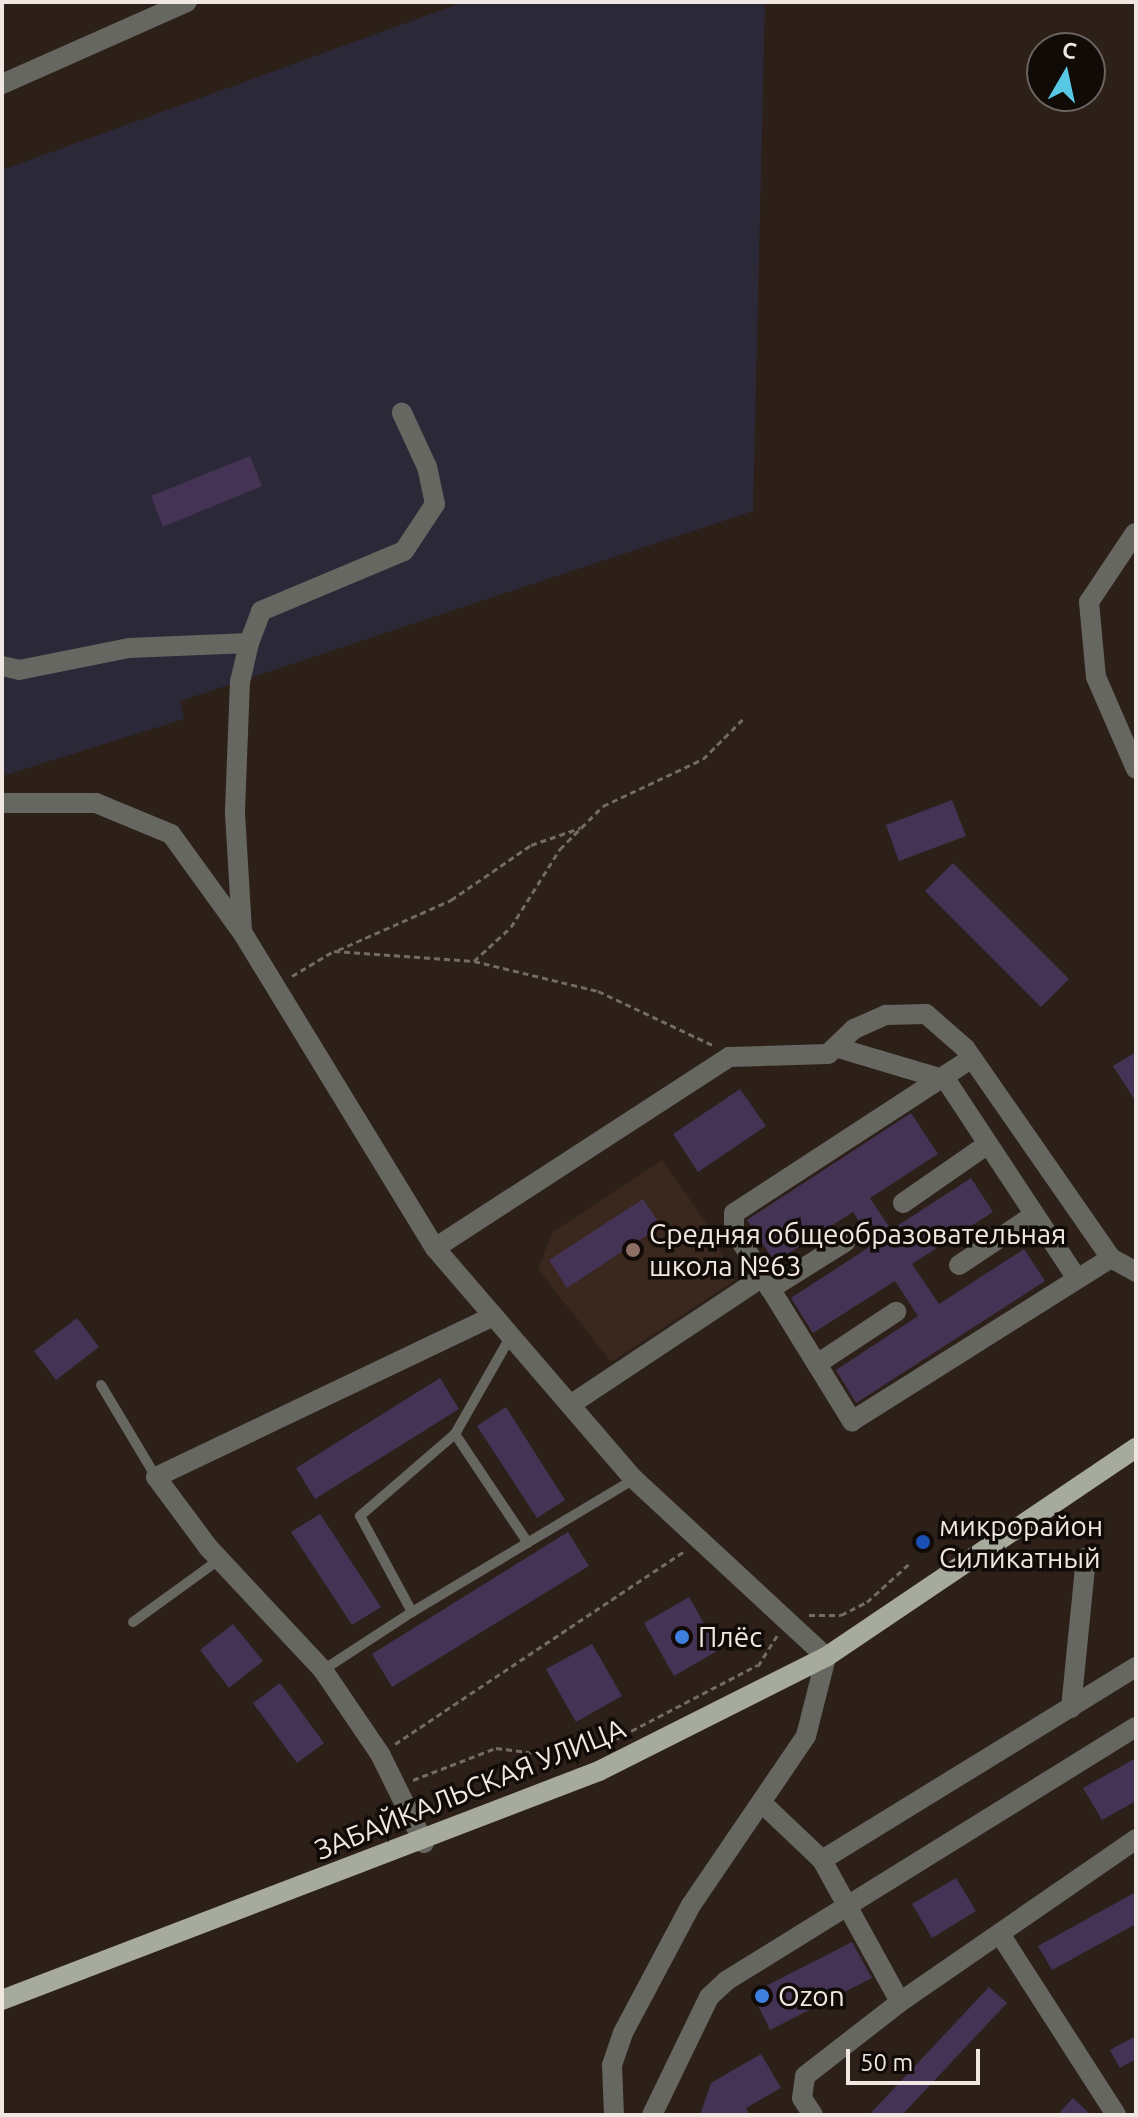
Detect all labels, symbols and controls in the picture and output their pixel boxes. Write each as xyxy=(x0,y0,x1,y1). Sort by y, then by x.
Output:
north arrow xyxy=(1026,32,1106,112)
text: С xyxy=(1061,36,1078,63)
place label: Средняя общеобразовательная школа №63 xyxy=(649,1217,1066,1283)
marker: Средняя общеобразовательная школа №63 xyxy=(624,1241,642,1259)
place label: микрорайон Силикатный xyxy=(939,1509,1103,1575)
marker: микрорайон Силикатный xyxy=(914,1533,932,1551)
place label: Плёс xyxy=(698,1620,762,1654)
marker: Плёс xyxy=(673,1628,691,1646)
street label: ЗАБАЙКАЛЬСКАЯ УЛИЦА xyxy=(310,1711,630,1867)
place label: Ozon xyxy=(778,1979,845,2013)
marker: Ozon xyxy=(753,1987,771,2005)
scale bar xyxy=(850,2033,984,2083)
text: 50 m xyxy=(860,2049,913,2076)

